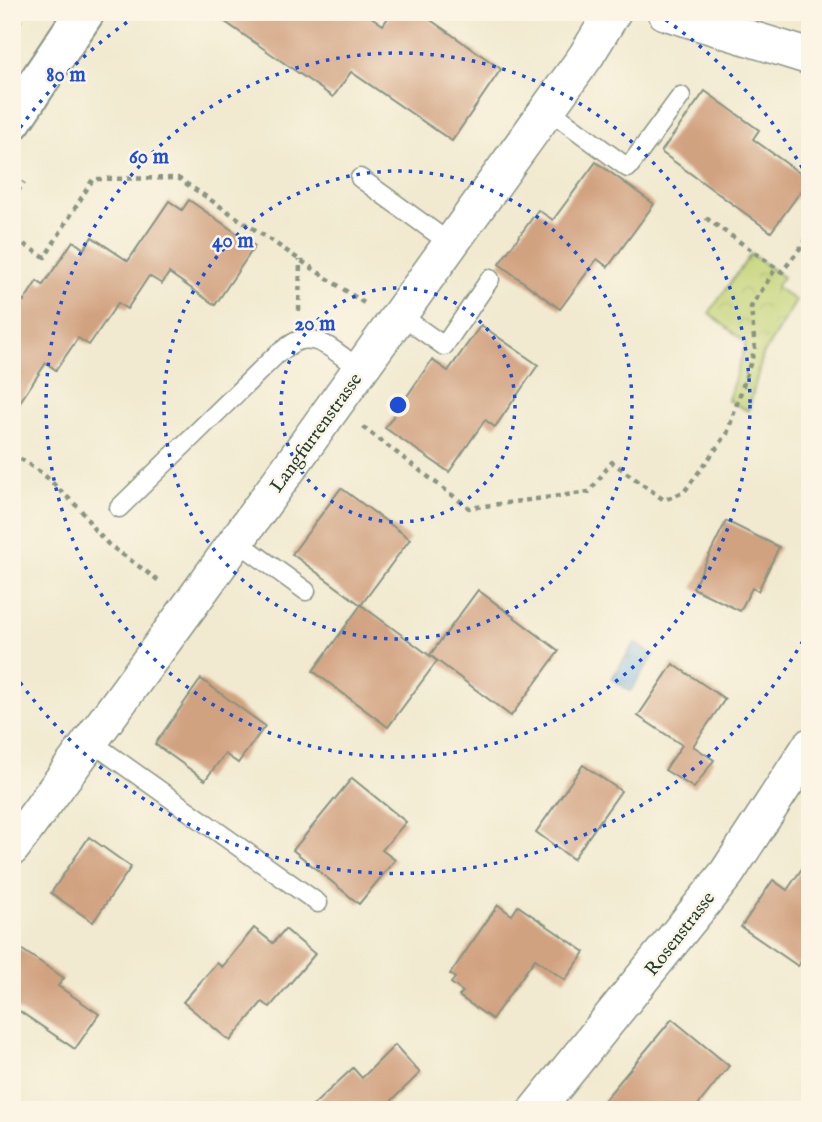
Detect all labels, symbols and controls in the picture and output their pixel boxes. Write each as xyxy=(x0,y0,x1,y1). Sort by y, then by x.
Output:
text: 80 m xyxy=(46,62,86,89)
text: 60 m xyxy=(129,144,170,171)
text: 40 m xyxy=(212,228,254,255)
text: 20 m xyxy=(295,311,336,338)
street label: Langfurrenstrasse xyxy=(265,368,368,498)
centre of rings xyxy=(386,393,410,417)
street label: Rosenstrasse xyxy=(640,887,721,981)

